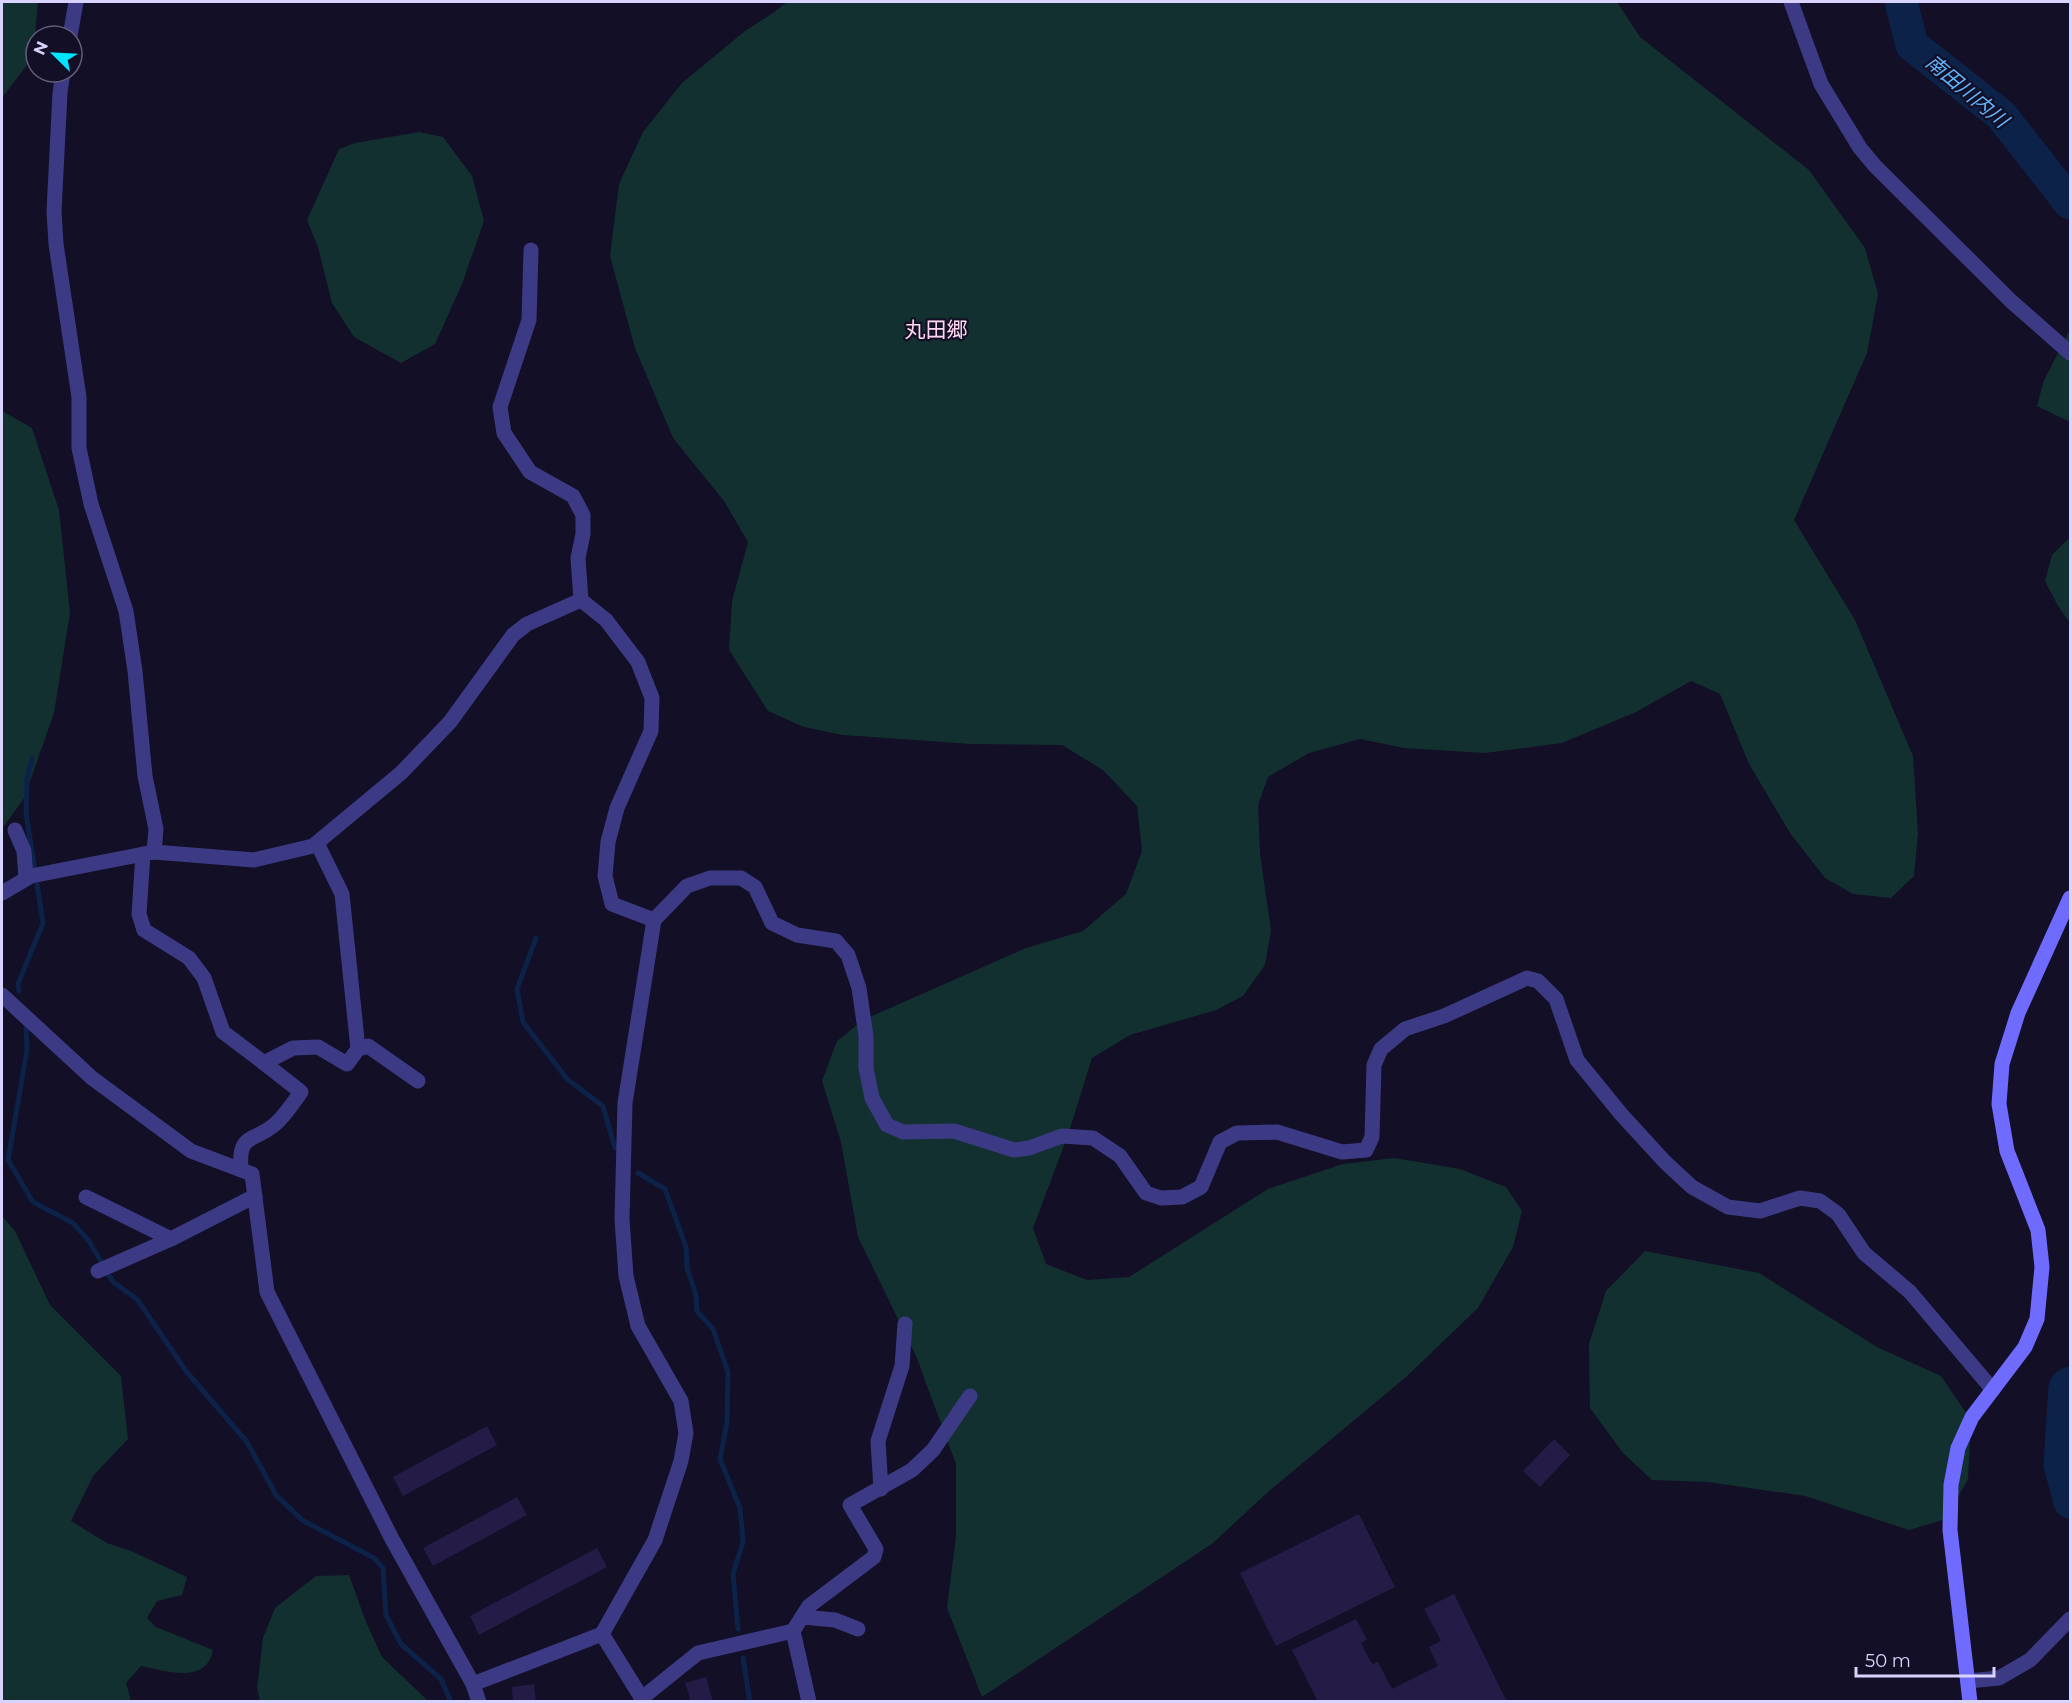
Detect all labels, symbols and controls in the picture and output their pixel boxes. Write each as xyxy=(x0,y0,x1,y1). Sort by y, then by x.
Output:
north arrow xyxy=(24,24,84,84)
text: N xyxy=(29,38,52,58)
water label: 南田川内川 xyxy=(1921,50,2015,134)
district label: 丸田郷 xyxy=(905,317,968,342)
scale bar xyxy=(1856,1640,1994,1678)
text: 50 m xyxy=(1865,1650,1911,1672)

